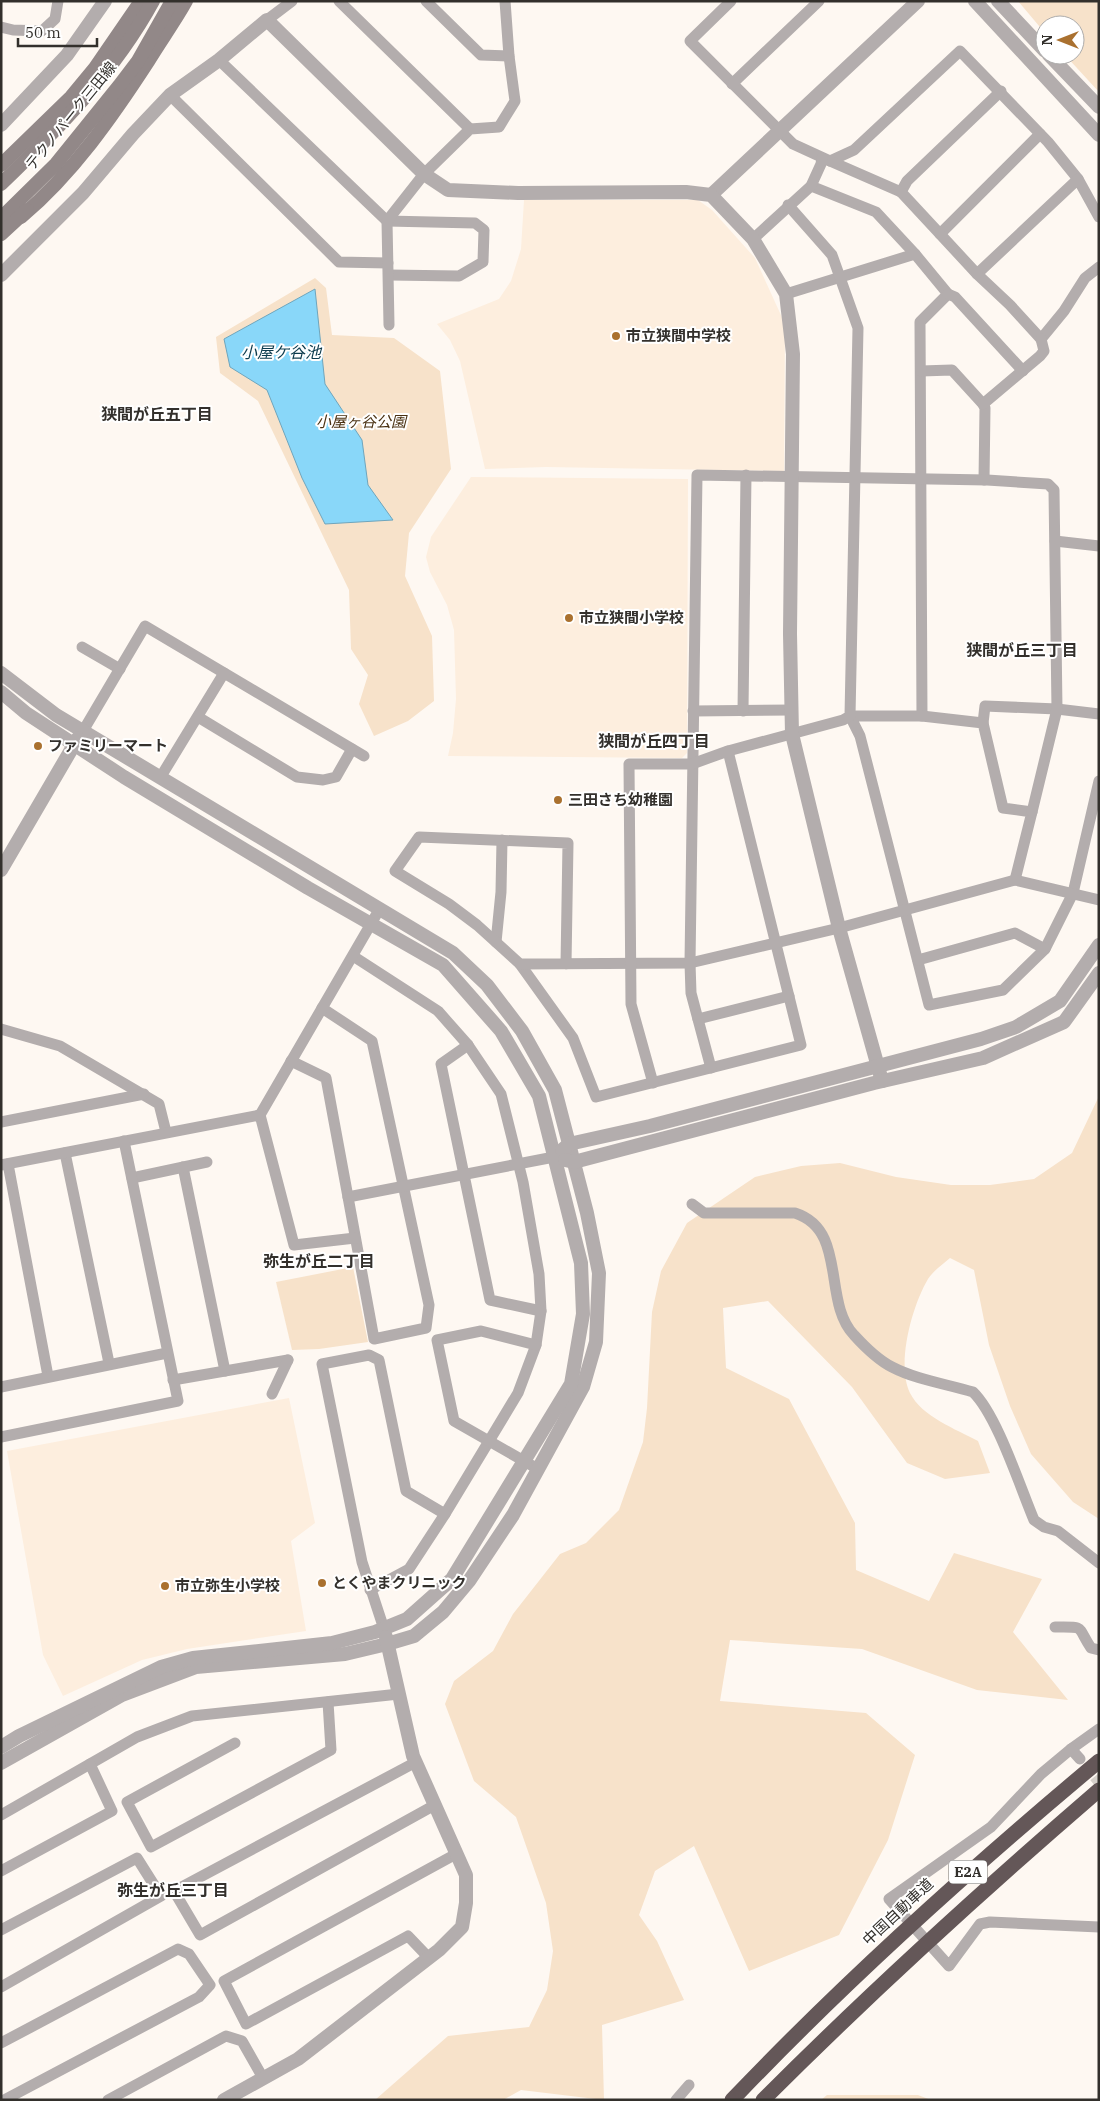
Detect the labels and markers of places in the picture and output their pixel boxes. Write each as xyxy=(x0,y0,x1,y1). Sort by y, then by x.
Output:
place label: 市立狭間中学校 xyxy=(626,326,731,345)
marker: 市立狭間中学校 xyxy=(610,330,622,342)
place label: 市立狭間小学校 xyxy=(579,608,684,627)
marker: 市立狭間小学校 xyxy=(563,612,575,624)
place label: ファミリーマート xyxy=(48,736,168,755)
marker: ファミリーマート xyxy=(32,740,44,752)
place label: 三田さち幼稚園 xyxy=(568,790,673,809)
marker: 三田さち幼稚園 xyxy=(552,794,564,806)
place label: とくやまクリニック xyxy=(332,1573,467,1592)
place label: 市立弥生小学校 xyxy=(175,1576,280,1595)
marker: とくやまクリニック xyxy=(316,1577,328,1589)
marker: 市立弥生小学校 xyxy=(159,1580,171,1592)

